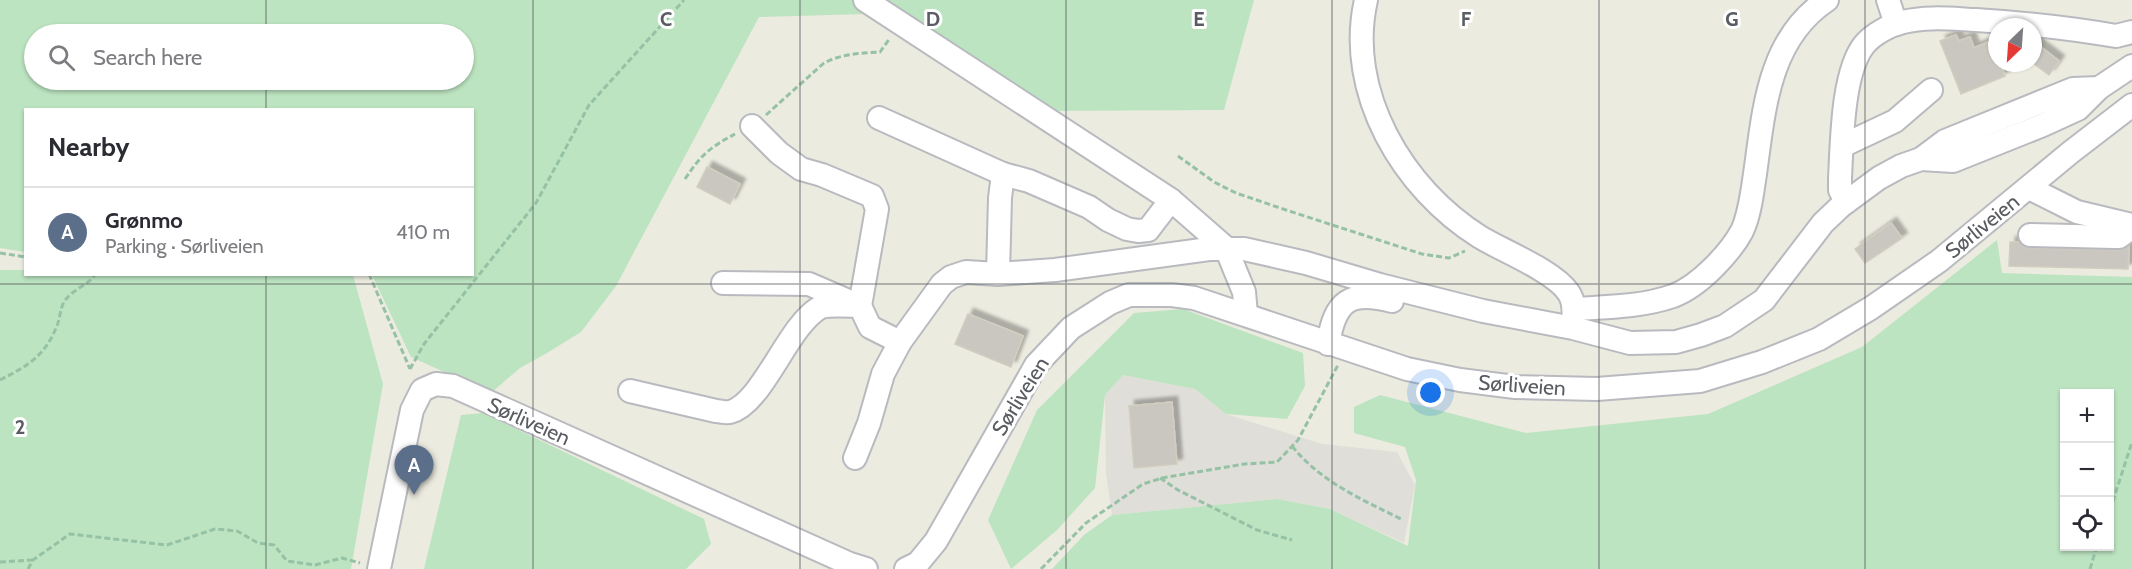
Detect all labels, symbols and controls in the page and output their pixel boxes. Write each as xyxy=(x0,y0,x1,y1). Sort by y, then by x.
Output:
text: C xyxy=(660,7,672,31)
text: D xyxy=(926,7,940,31)
text: E xyxy=(1193,7,1205,31)
text: F xyxy=(1461,7,1472,31)
text: G xyxy=(1725,7,1739,31)
north arrow xyxy=(1988,18,2042,72)
search box xyxy=(24,24,474,90)
icon: search xyxy=(45,41,78,74)
text: Search here xyxy=(93,44,202,71)
text: Nearby xyxy=(48,131,129,163)
street label: Sørliveien xyxy=(1940,189,2024,263)
text: Grønmo xyxy=(105,207,183,234)
text: A xyxy=(61,220,74,244)
text: 410 m xyxy=(396,220,450,244)
text: Parking · Sørliveien xyxy=(105,234,264,258)
street label: Sørliveien xyxy=(986,352,1054,440)
street label: Sørliveien xyxy=(1477,369,1567,401)
your location xyxy=(1416,378,1445,407)
map controls xyxy=(2060,389,2114,551)
button: + xyxy=(2060,389,2114,443)
street label: Sørliveien xyxy=(484,392,574,450)
text: 2 xyxy=(15,415,25,439)
button: − xyxy=(2060,443,2114,497)
pin: A xyxy=(394,446,434,495)
button: locate xyxy=(2060,497,2114,551)

